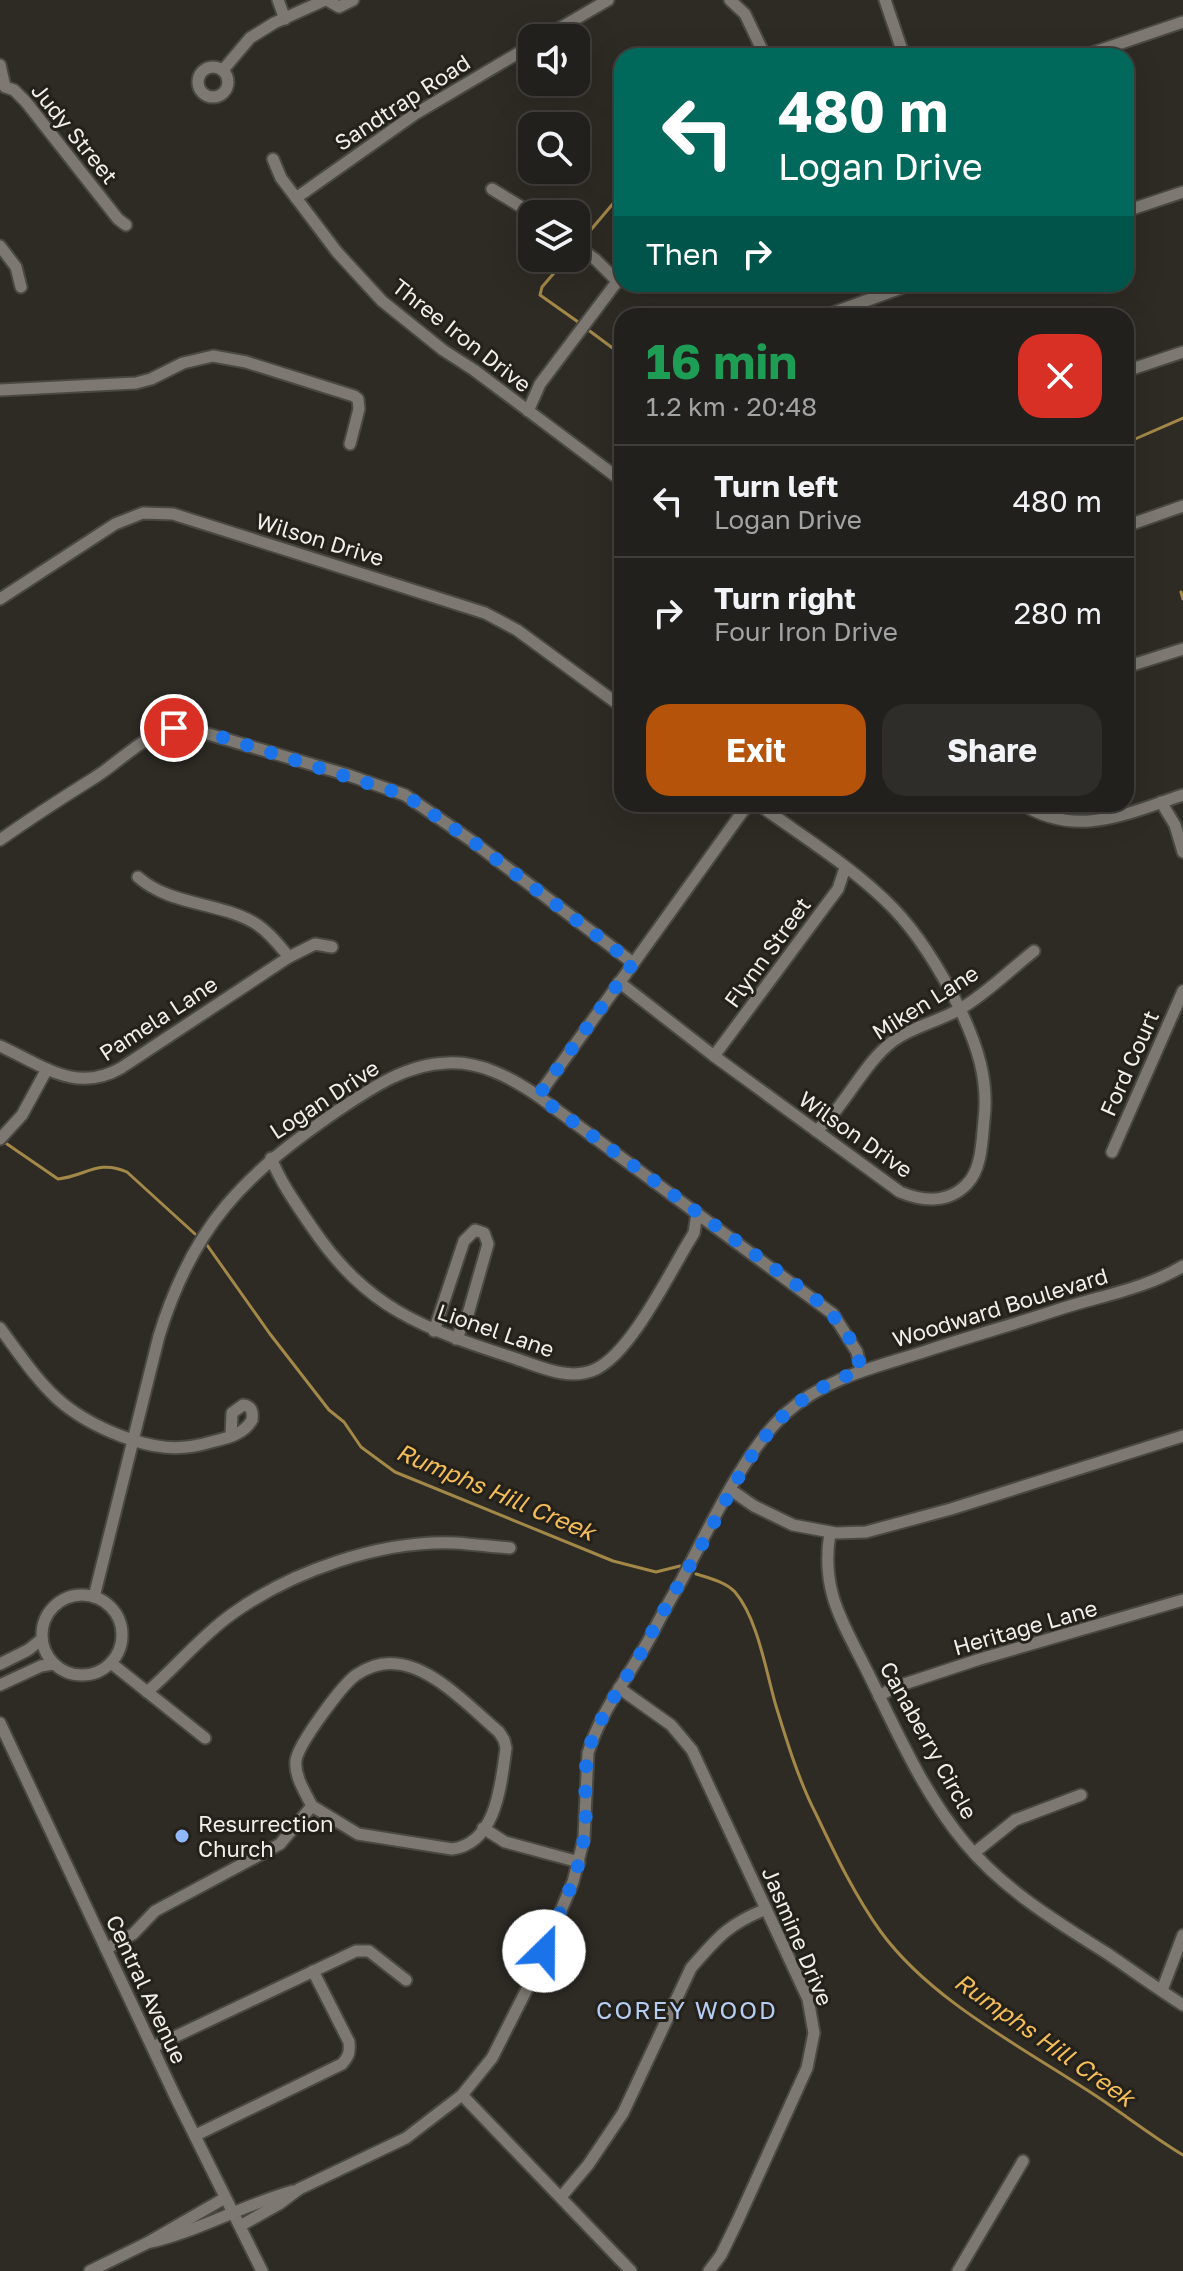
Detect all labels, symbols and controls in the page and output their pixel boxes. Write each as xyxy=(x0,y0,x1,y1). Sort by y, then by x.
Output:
map controls xyxy=(518,24,590,272)
button: sound xyxy=(518,24,590,96)
street label: Sandtrap Road xyxy=(329,48,475,156)
street label: Judy Street xyxy=(26,77,124,189)
text: 480 m xyxy=(778,77,948,144)
icon: left xyxy=(646,80,750,184)
button: search xyxy=(518,112,590,184)
text: Logan Drive xyxy=(778,145,983,188)
button: layers xyxy=(518,200,590,272)
icon: right xyxy=(735,232,779,276)
text: Then xyxy=(646,236,719,272)
street label: Three Iron Drive xyxy=(387,272,537,398)
text: 16 min xyxy=(646,332,797,390)
button: close xyxy=(1018,334,1102,418)
text: 1.2 km · 20:48 xyxy=(646,391,817,422)
text: Turn left xyxy=(714,468,839,504)
icon: left xyxy=(646,479,690,523)
text: 480 m xyxy=(1013,483,1102,519)
text: Logan Drive xyxy=(714,504,862,535)
street label: Wilson Drive xyxy=(253,507,387,571)
text: Turn right xyxy=(714,580,856,616)
icon: right xyxy=(646,591,690,635)
text: 280 m xyxy=(1014,595,1102,631)
text: Four Iron Drive xyxy=(714,616,898,647)
pin xyxy=(140,694,208,762)
button: Exit xyxy=(646,704,866,796)
button: Share xyxy=(882,704,1102,796)
icon: arrive xyxy=(152,706,196,750)
street label: Flynn Street xyxy=(718,892,816,1012)
street label: Miken Lane xyxy=(867,959,983,1045)
street label: Pamela Lane xyxy=(94,970,222,1066)
street label: Ford Court xyxy=(1094,1006,1164,1120)
street label: Logan Drive xyxy=(264,1054,384,1144)
street label: Wilson Drive xyxy=(794,1085,918,1183)
street label: Woodward Boulevard xyxy=(889,1261,1111,1353)
street label: Lionel Lane xyxy=(434,1297,558,1363)
water label: Rumphs Hill Creek xyxy=(392,1436,602,1547)
street label: Heritage Lane xyxy=(950,1594,1100,1660)
street label: Canaberry Circle xyxy=(875,1656,983,1824)
place label: Resurrection Church xyxy=(198,1810,334,1862)
marker: Resurrection Church xyxy=(173,1827,191,1845)
street label: Jasmine Drive xyxy=(757,1863,839,2009)
position arrow xyxy=(502,1909,586,1993)
street label: Central Avenue xyxy=(101,1910,193,2068)
water label: Rumphs Hill Creek xyxy=(950,1966,1142,2113)
district label: COREY WOOD xyxy=(596,1995,778,2024)

